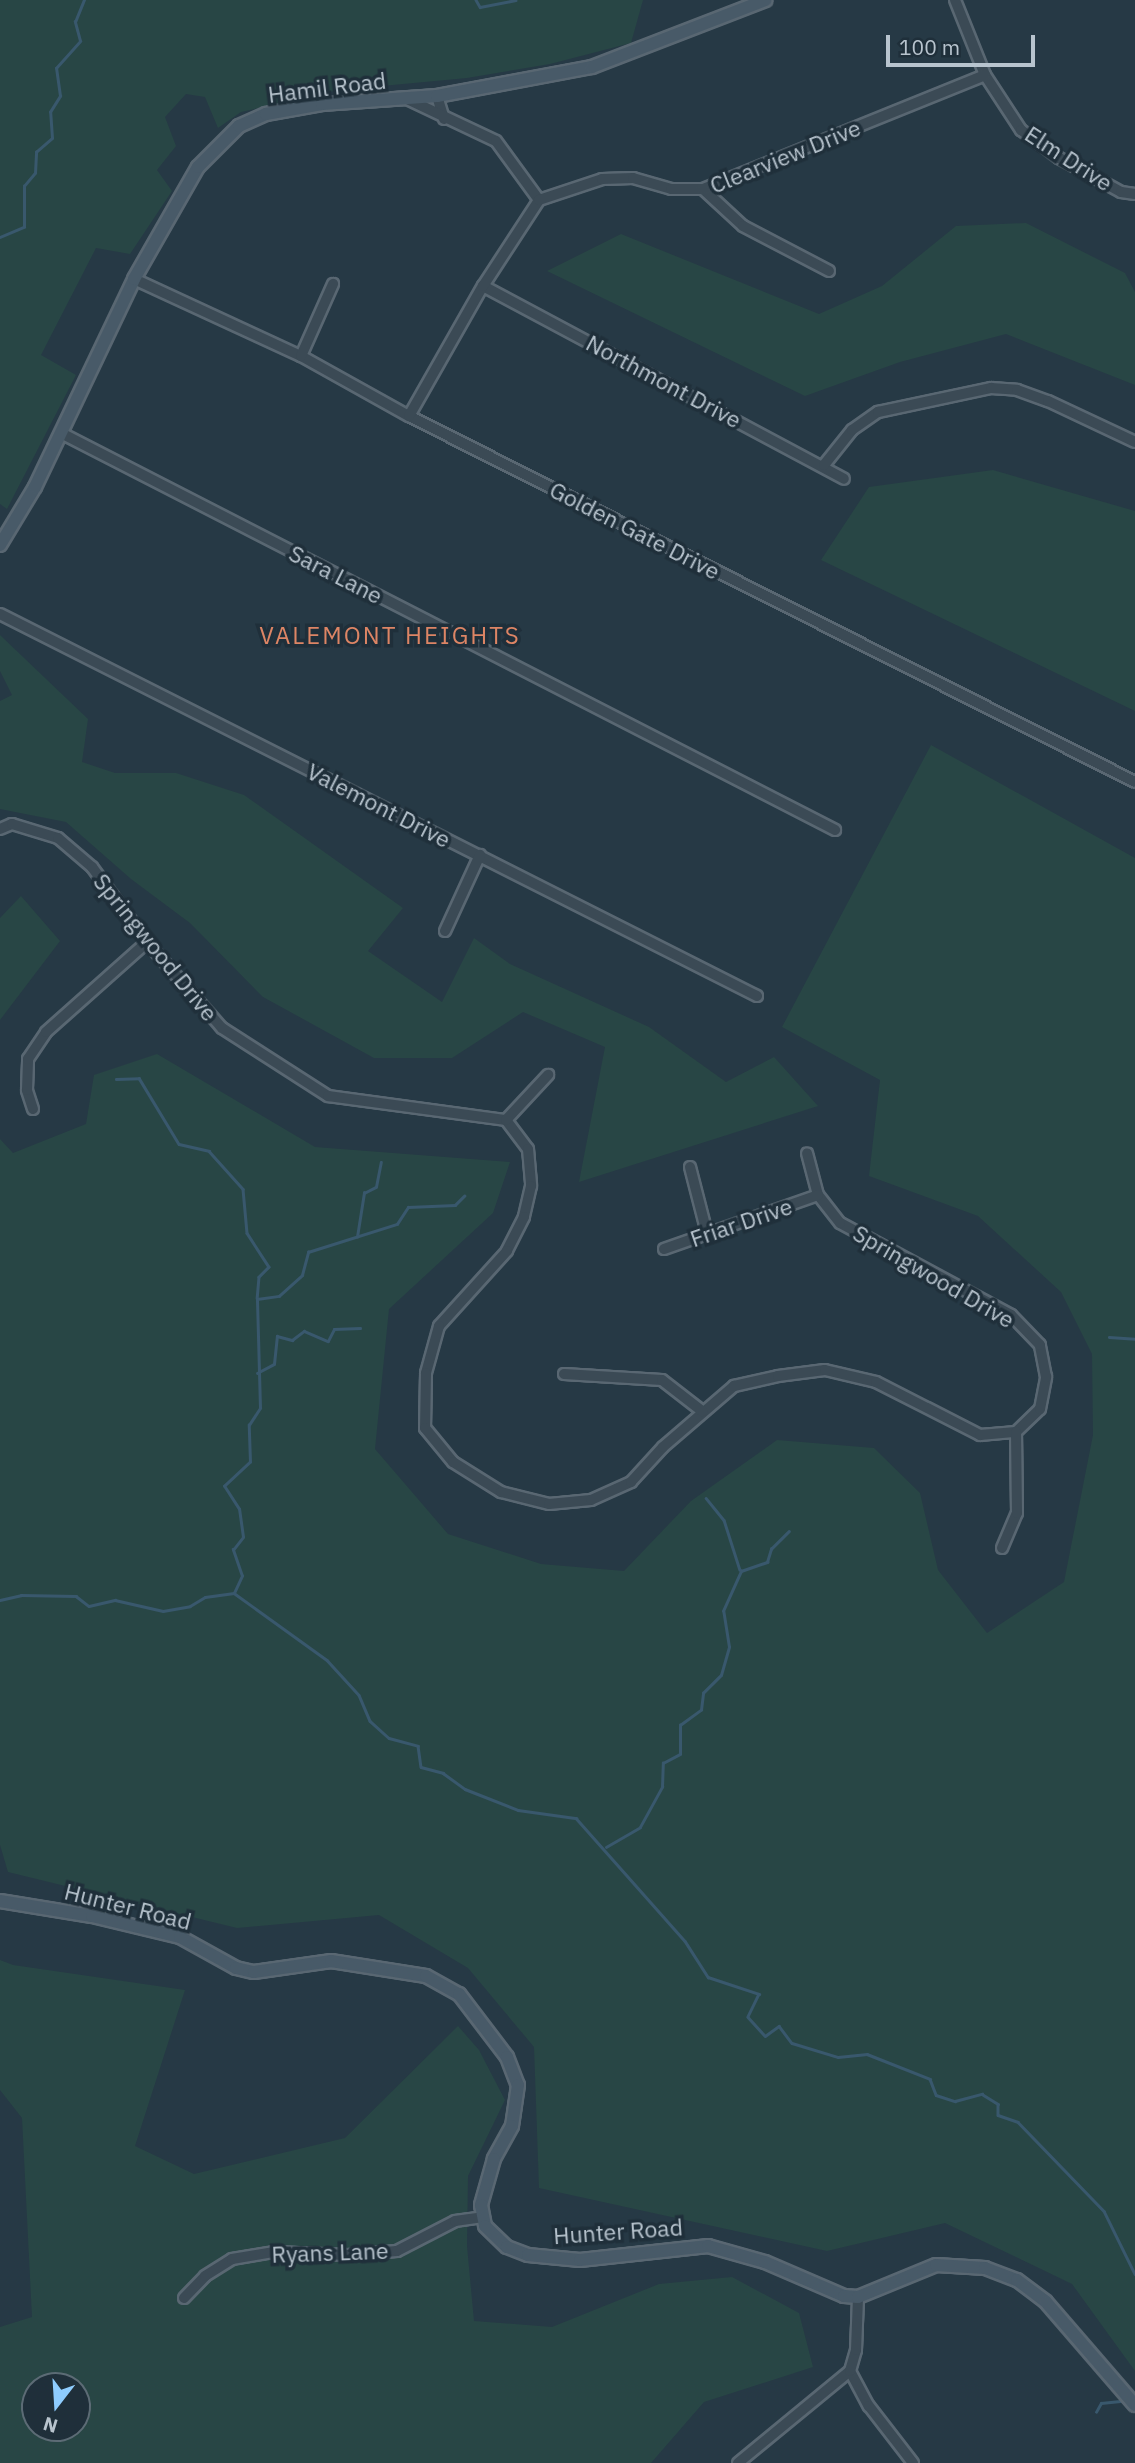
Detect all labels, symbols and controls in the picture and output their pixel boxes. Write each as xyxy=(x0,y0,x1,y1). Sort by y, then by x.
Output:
scale bar xyxy=(890,21,1039,65)
text: 100 m xyxy=(899,33,960,61)
street label: Hamil Road xyxy=(266,66,388,108)
street label: Clearview Drive xyxy=(706,113,864,199)
street label: Elm Drive xyxy=(1020,120,1118,196)
street label: Northmont Drive xyxy=(582,329,746,433)
street label: Golden Gate Drive xyxy=(545,475,725,585)
street label: Sara Lane xyxy=(285,539,387,609)
district label: VALEMONT HEIGHTS xyxy=(261,622,519,650)
street label: Valemont Drive xyxy=(303,757,455,853)
street label: Springwood Drive xyxy=(88,868,224,1026)
street label: Friar Drive xyxy=(686,1192,796,1252)
street label: Springwood Drive xyxy=(848,1219,1020,1333)
street label: Hunter Road xyxy=(62,1877,194,1935)
street label: Hunter Road xyxy=(552,2213,684,2249)
street label: Ryans Lane xyxy=(271,2236,389,2268)
north arrow xyxy=(21,2372,91,2442)
text: N xyxy=(40,2412,61,2439)

